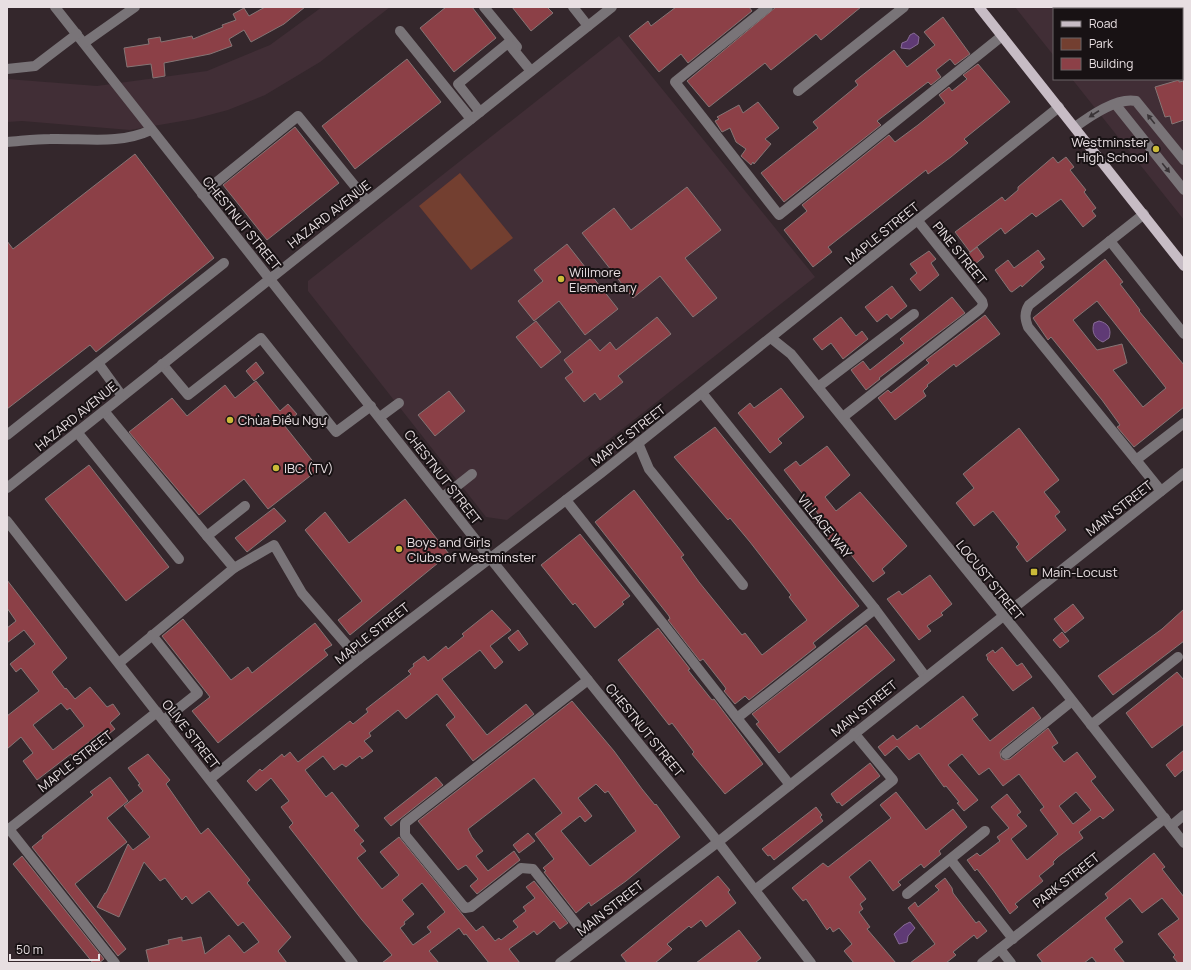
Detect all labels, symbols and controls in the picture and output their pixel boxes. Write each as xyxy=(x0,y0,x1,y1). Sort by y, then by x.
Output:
legend xyxy=(1053,8,1183,80)
text: Road xyxy=(1089,15,1117,32)
text: Park xyxy=(1089,35,1114,52)
text: Building xyxy=(1089,55,1133,72)
one-way arrow xyxy=(1088,110,1100,117)
one-way arrow xyxy=(1146,113,1155,124)
place label: Westminster High School xyxy=(1071,133,1148,166)
marker: Westminster High School xyxy=(1151,144,1161,154)
one-way arrow xyxy=(1162,162,1170,173)
street label: CHESTNUT STREET xyxy=(199,172,286,274)
street label: HAZARD AVENUE xyxy=(284,176,374,252)
street label: MAPLE STREET xyxy=(841,197,923,268)
street label: PINE STREET xyxy=(929,218,991,289)
place label: Willmore Elementary xyxy=(569,263,637,296)
marker: Willmore Elementary xyxy=(556,274,566,284)
street label: HAZARD AVENUE xyxy=(31,377,121,455)
street label: MAPLE STREET xyxy=(587,400,669,470)
place label: Chùa Điều Ngự xyxy=(238,411,328,429)
marker: Chùa Điều Ngự xyxy=(225,415,235,425)
street label: CHESTNUT STREET xyxy=(400,426,486,528)
place label: IBC (TV) xyxy=(284,459,334,477)
marker: IBC (TV) xyxy=(271,463,281,473)
street label: MAIN STREET xyxy=(1082,476,1156,540)
street label: VILLAGE WAY xyxy=(794,490,857,562)
place label: Boys and Girls Clubs of Westminster xyxy=(407,533,536,566)
street label: LOCUST STREET xyxy=(952,536,1028,624)
marker: Boys and Girls Clubs of Westminster xyxy=(394,544,404,554)
place label: Main-Locust xyxy=(1042,563,1118,581)
marker: Main-Locust xyxy=(1029,567,1039,577)
street label: MAPLE STREET xyxy=(331,598,413,668)
street label: MAIN STREET xyxy=(827,676,901,740)
street label: CHESTNUT STREET xyxy=(602,679,689,781)
street label: OLIVE STREET xyxy=(158,696,224,773)
street label: MAPLE STREET xyxy=(34,726,116,796)
street label: PARK STREET xyxy=(1029,848,1103,912)
street label: MAIN STREET xyxy=(573,876,647,940)
scale bar xyxy=(10,936,99,962)
text: 50 m xyxy=(16,941,43,958)

